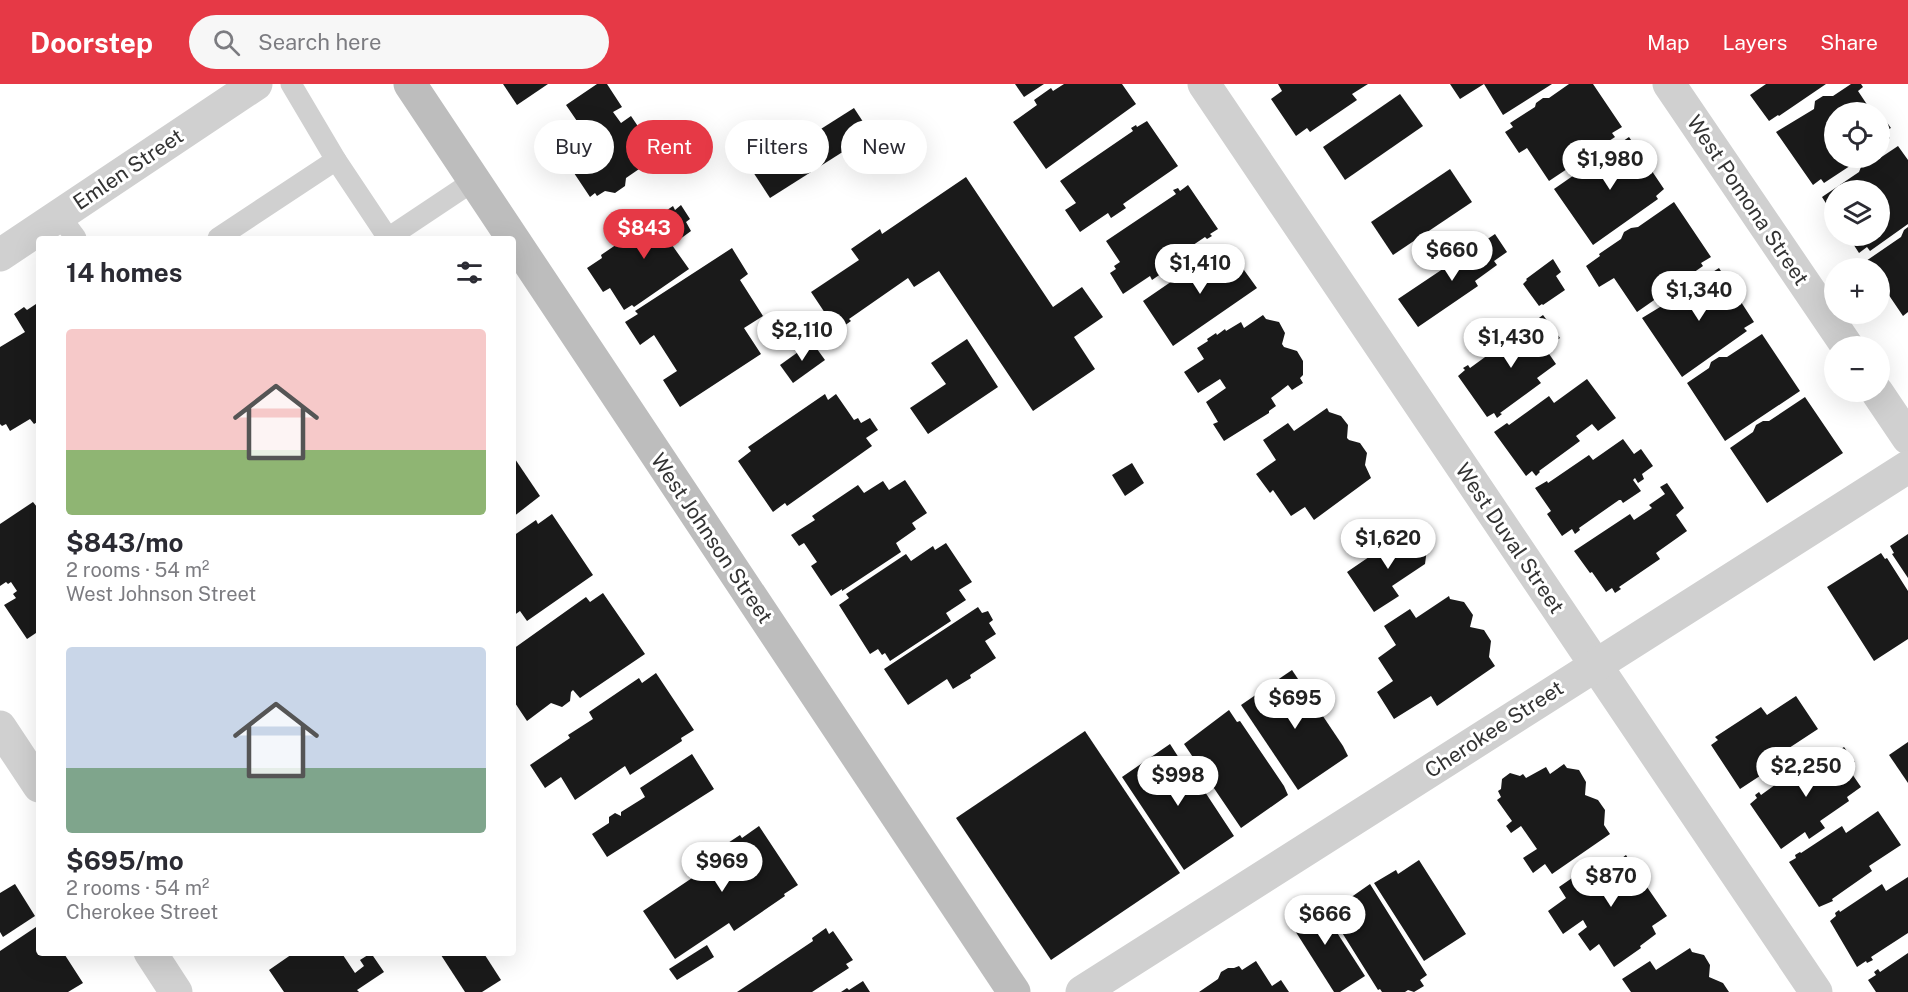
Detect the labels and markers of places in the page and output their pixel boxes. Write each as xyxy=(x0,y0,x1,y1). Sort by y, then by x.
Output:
pin: $1,980 xyxy=(1561,140,1659,191)
pin: $843 xyxy=(608,209,680,260)
pin: $660 xyxy=(1416,231,1488,282)
pin: $1,410 xyxy=(1151,244,1249,295)
pin: $1,340 xyxy=(1650,271,1748,322)
pin: $2,110 xyxy=(753,311,851,362)
pin: $1,430 xyxy=(1462,318,1560,369)
pin: $1,620 xyxy=(1339,519,1437,570)
pin: $695 xyxy=(1259,679,1331,730)
pin: $2,250 xyxy=(1757,747,1855,798)
pin: $998 xyxy=(1142,756,1214,807)
pin: $969 xyxy=(686,842,758,893)
pin: $870 xyxy=(1575,857,1647,908)
pin: $666 xyxy=(1289,895,1361,946)

